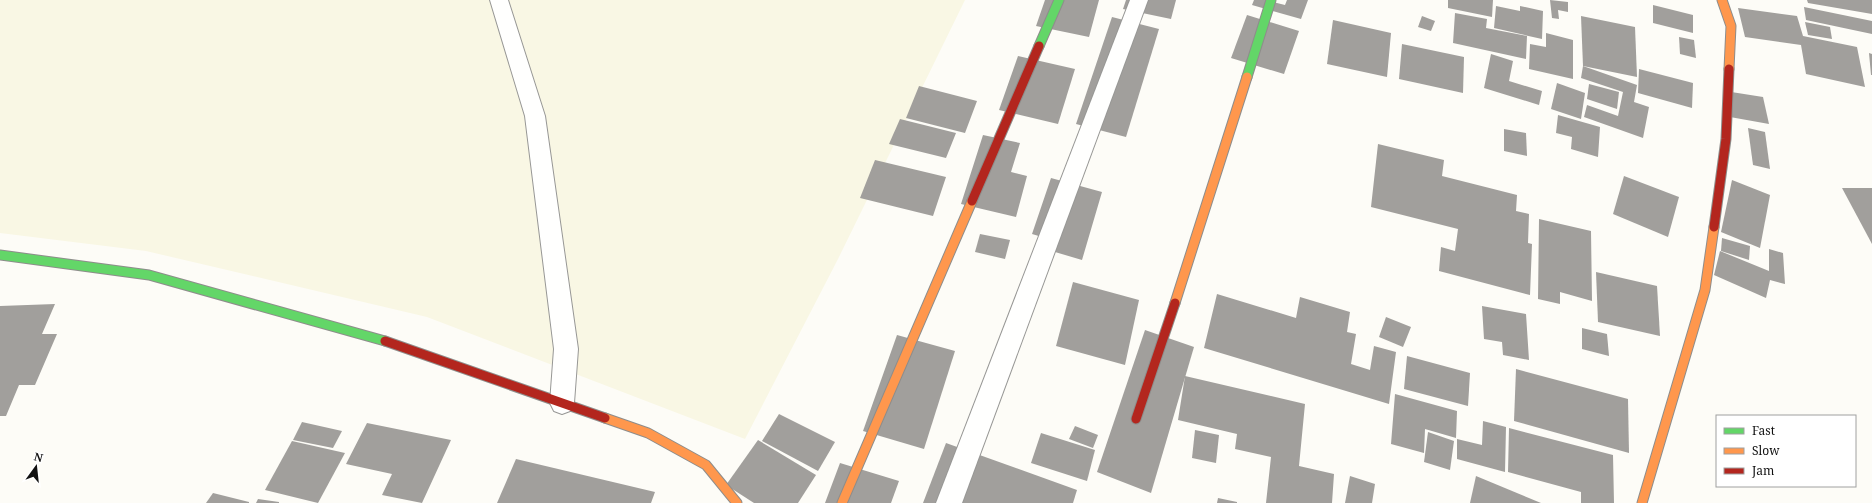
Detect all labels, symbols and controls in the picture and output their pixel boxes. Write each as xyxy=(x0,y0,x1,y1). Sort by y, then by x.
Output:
legend xyxy=(1716,415,1856,487)
text: Fast xyxy=(1752,422,1775,439)
text: Slow xyxy=(1752,442,1780,459)
north arrow xyxy=(16,447,56,487)
text: N xyxy=(33,448,45,465)
text: Jam xyxy=(1751,462,1774,479)

